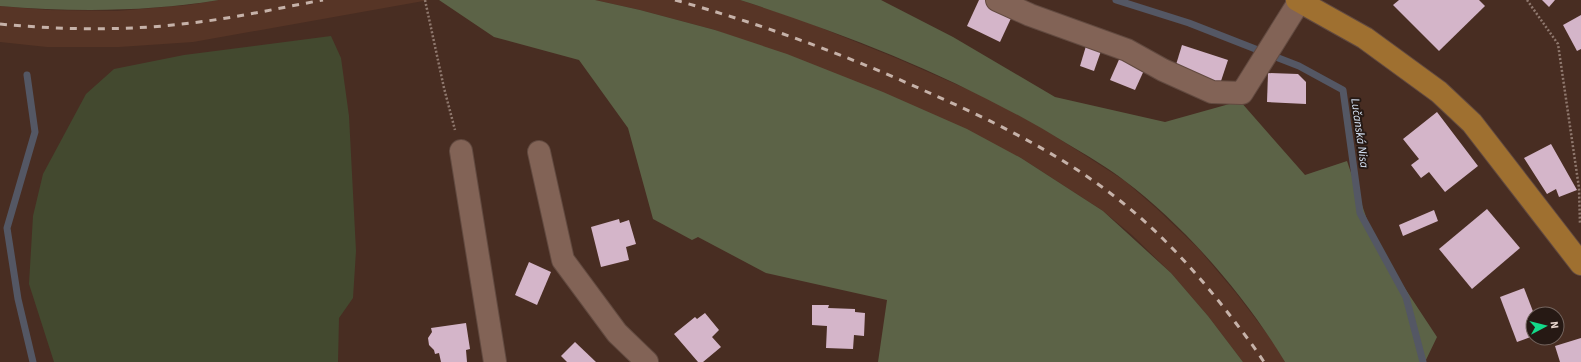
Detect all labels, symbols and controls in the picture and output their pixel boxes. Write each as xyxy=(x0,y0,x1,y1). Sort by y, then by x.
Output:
water label: Lučanská Nisa xyxy=(1346,97,1373,170)
north arrow xyxy=(1525,306,1565,346)
text: N xyxy=(1547,320,1562,329)

